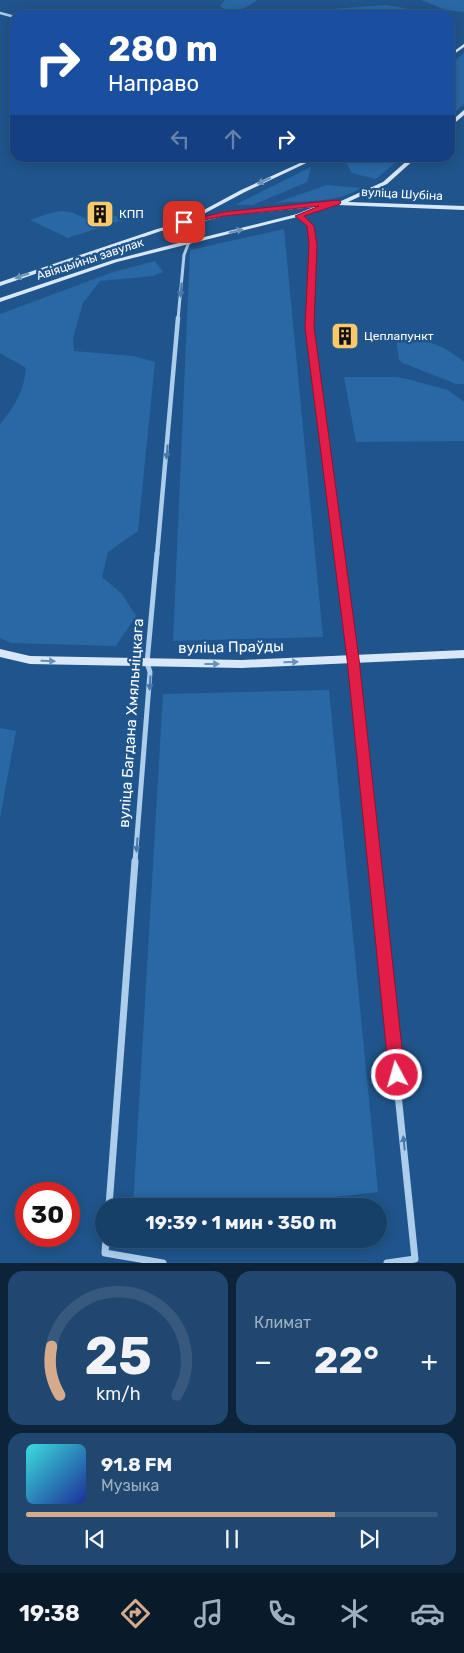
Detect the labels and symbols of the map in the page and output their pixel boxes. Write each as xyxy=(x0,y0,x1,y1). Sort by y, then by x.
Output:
one-way arrow xyxy=(257,178,271,186)
street label: вуліца Шубіна xyxy=(361,185,443,203)
building icon: КПП xyxy=(85,199,115,229)
pin xyxy=(163,201,205,243)
place label: КПП xyxy=(119,207,144,221)
one-way arrow xyxy=(229,227,244,235)
street label: Авіяцыйны завулак xyxy=(35,235,146,283)
one-way arrow xyxy=(14,273,29,281)
one-way arrow xyxy=(177,282,185,298)
building icon: Цеплапункт xyxy=(330,321,360,351)
place label: Цеплапункт xyxy=(364,329,434,343)
one-way arrow xyxy=(162,444,170,460)
street label: вуліца Багдана Хмяльніцкага xyxy=(115,618,147,828)
street label: вуліца Праўды xyxy=(178,637,284,657)
one-way arrow xyxy=(40,657,56,665)
one-way arrow xyxy=(283,657,299,665)
one-way arrow xyxy=(204,660,220,668)
one-way arrow xyxy=(145,675,153,691)
one-way arrow xyxy=(133,837,141,853)
position arrow xyxy=(370,1048,422,1100)
one-way arrow xyxy=(400,1135,408,1151)
speed limit sign: 30 xyxy=(15,1182,80,1247)

